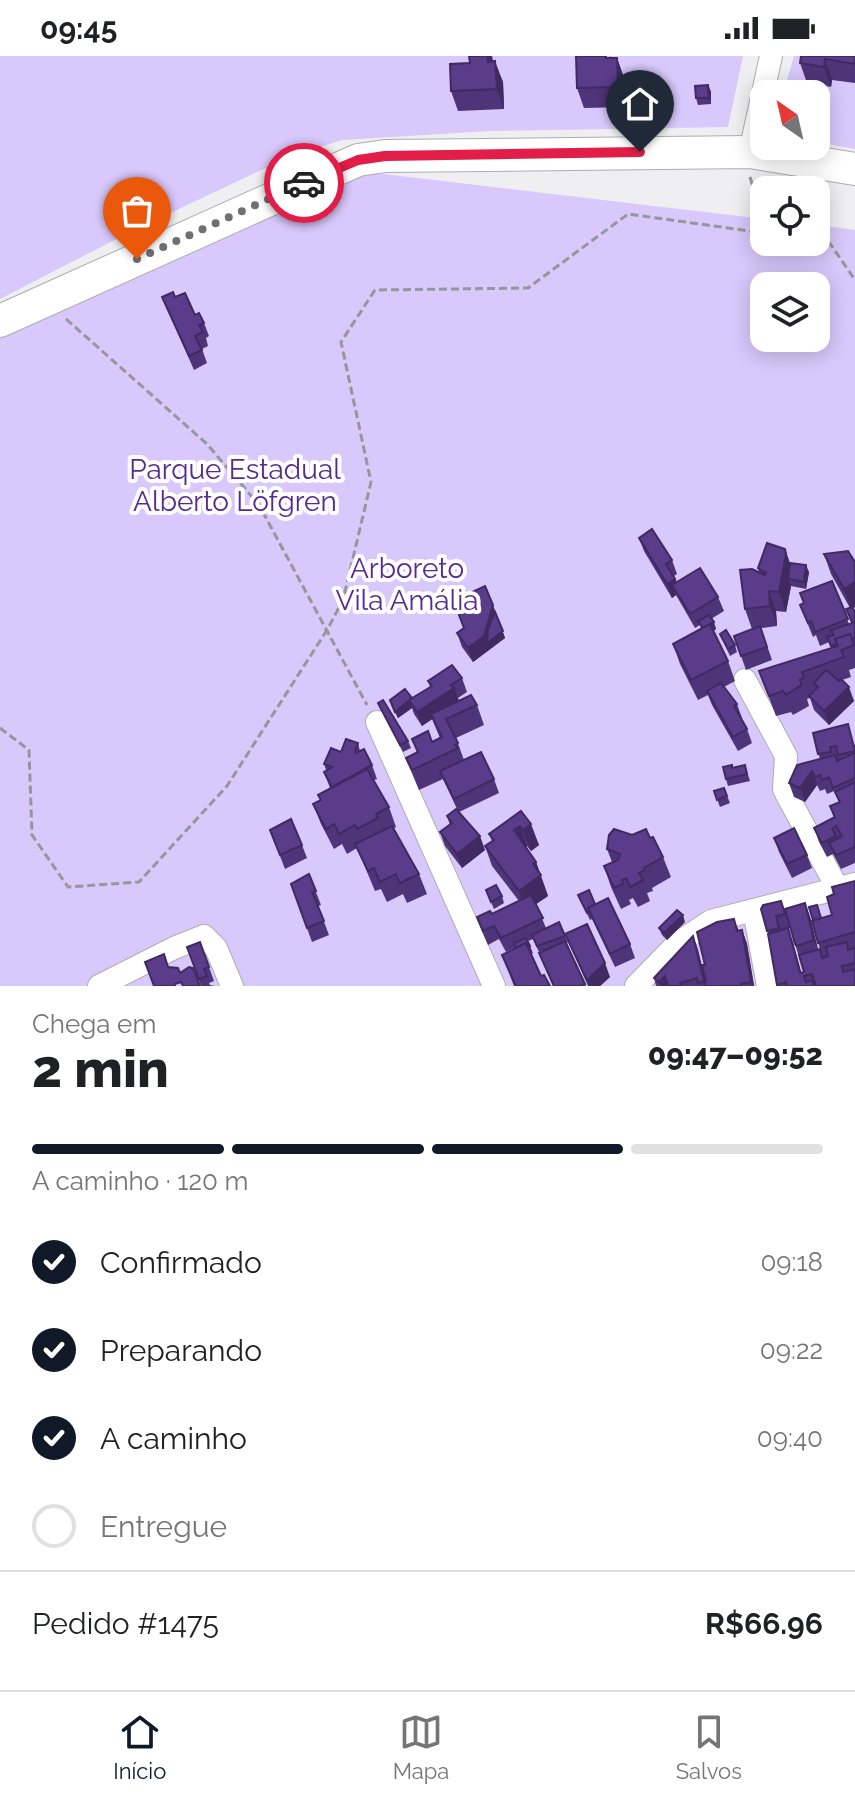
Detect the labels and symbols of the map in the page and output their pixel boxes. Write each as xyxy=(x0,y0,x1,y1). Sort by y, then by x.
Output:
pin xyxy=(606,70,674,152)
north arrow xyxy=(750,80,830,160)
courier xyxy=(264,143,344,223)
pin xyxy=(103,177,171,259)
park label: Parque Estadual Alberto Löfgren xyxy=(129,453,341,518)
park label: Arboreto Vila Amália xyxy=(335,552,479,617)

